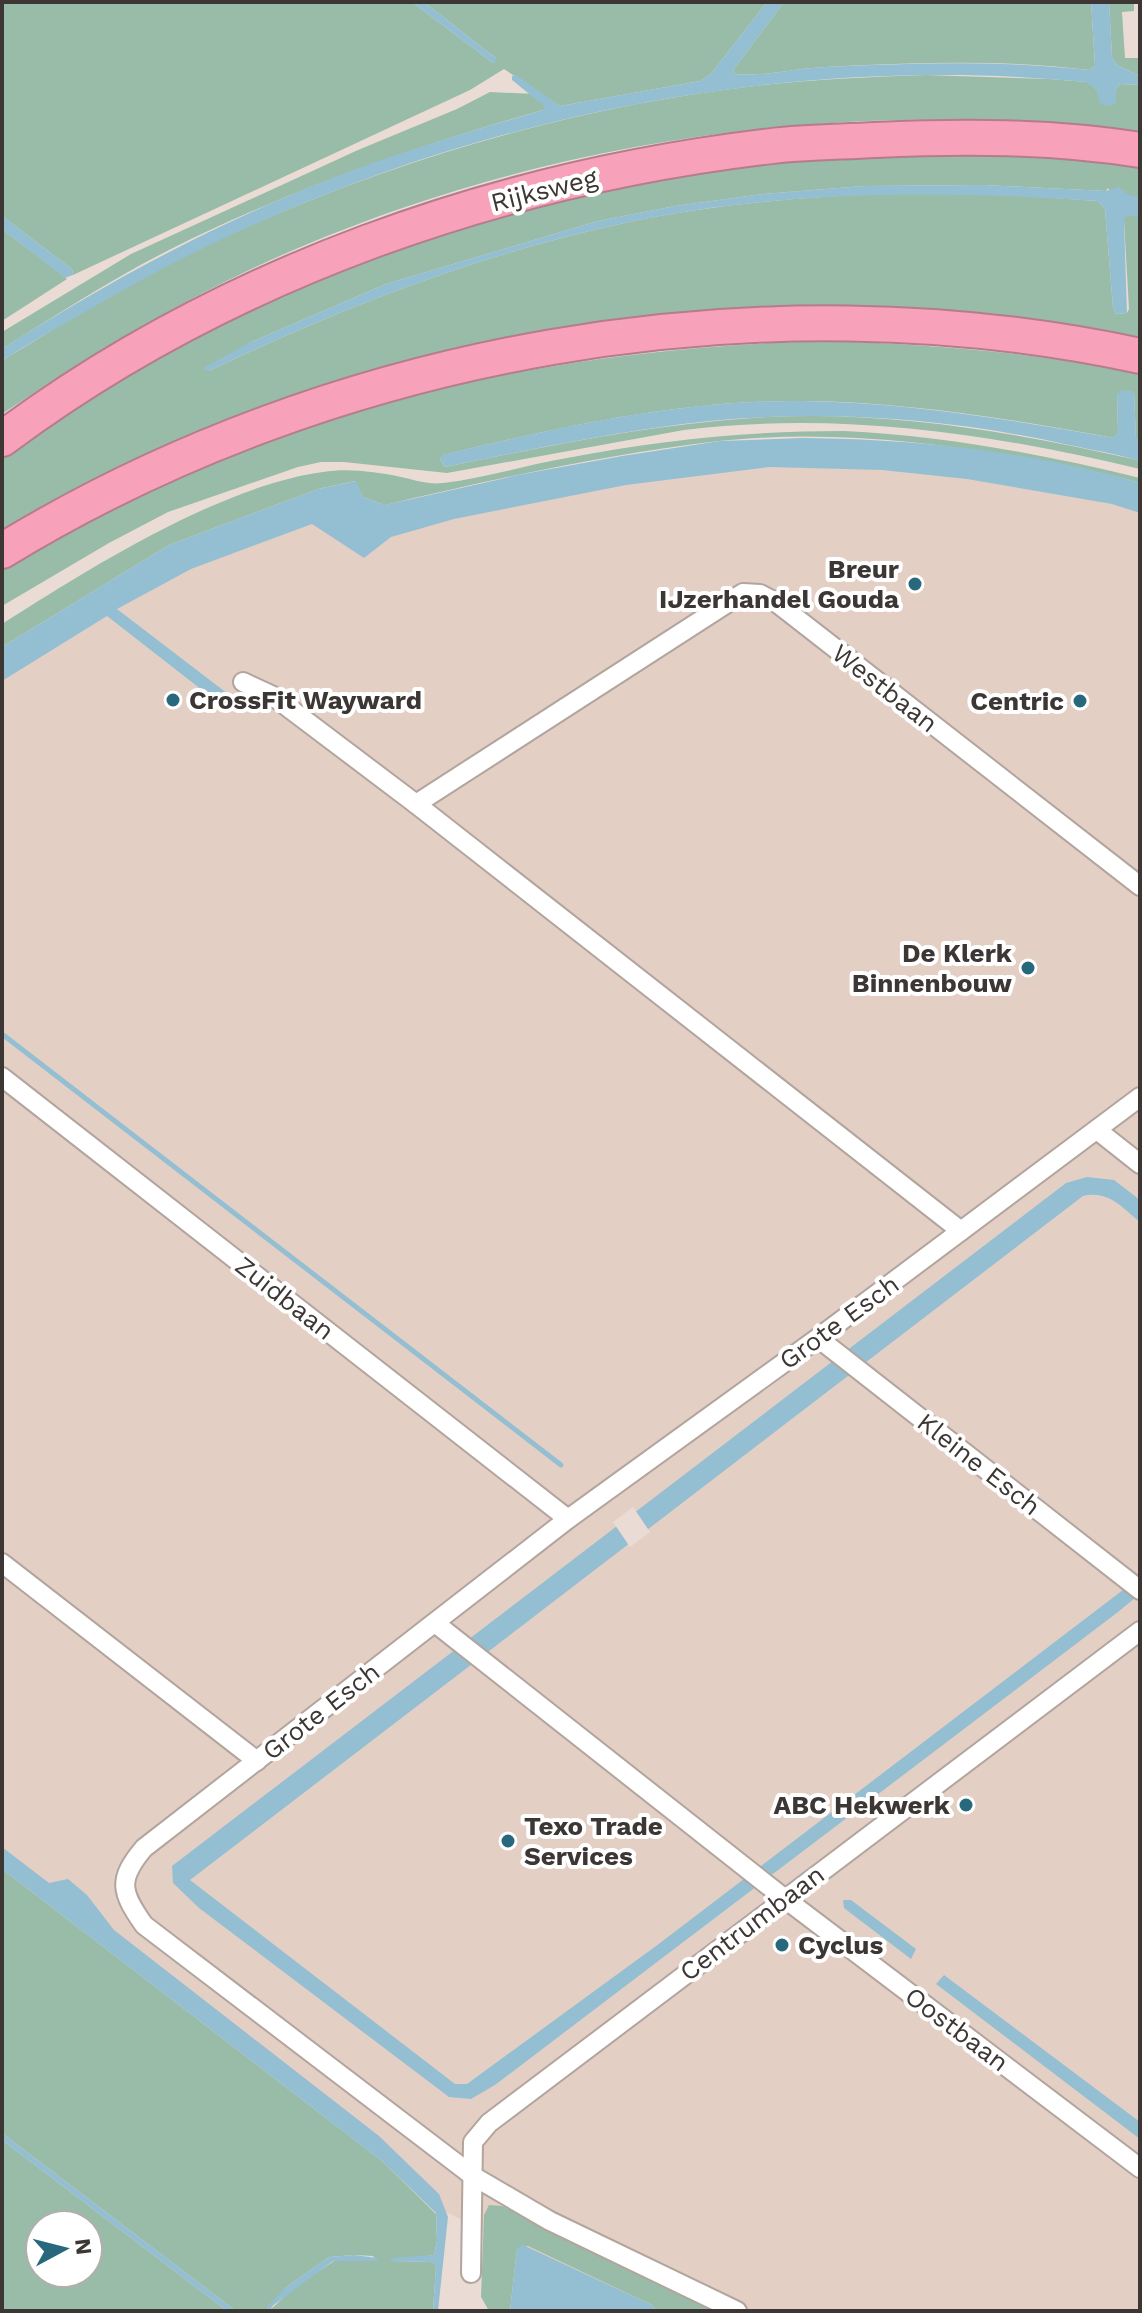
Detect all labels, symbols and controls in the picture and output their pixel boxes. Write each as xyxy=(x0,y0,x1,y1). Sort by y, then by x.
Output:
street label: Rijksweg xyxy=(488,162,600,218)
place label: Breur IJzerhandel Gouda xyxy=(659,554,900,614)
marker: Breur IJzerhandel Gouda xyxy=(906,575,924,593)
street label: Westbaan xyxy=(826,638,944,738)
place label: CrossFit Wayward xyxy=(189,685,422,715)
place label: Centric xyxy=(970,686,1064,716)
marker: CrossFit Wayward xyxy=(164,691,182,709)
marker: Centric xyxy=(1071,692,1089,710)
place label: De Klerk Binnenbouw xyxy=(852,938,1013,998)
marker: De Klerk Binnenbouw xyxy=(1019,959,1037,977)
street label: Zuidbaan xyxy=(230,1250,340,1346)
street label: Grote Esch xyxy=(774,1269,904,1375)
street label: Kleine Esch xyxy=(912,1407,1046,1521)
street label: Grote Esch xyxy=(257,1656,385,1766)
place label: ABC Hekwerk xyxy=(774,1790,951,1820)
marker: ABC Hekwerk xyxy=(957,1796,975,1814)
place label: Texo Trade Services xyxy=(524,1811,663,1871)
marker: Texo Trade Services xyxy=(499,1832,517,1850)
street label: Centrumbaan xyxy=(674,1859,830,1987)
place label: Cyclus xyxy=(798,1930,883,1960)
marker: Cyclus xyxy=(773,1936,791,1954)
street label: Oostbaan xyxy=(899,1980,1015,2078)
north arrow xyxy=(24,2209,104,2289)
text: N xyxy=(70,2237,97,2256)

